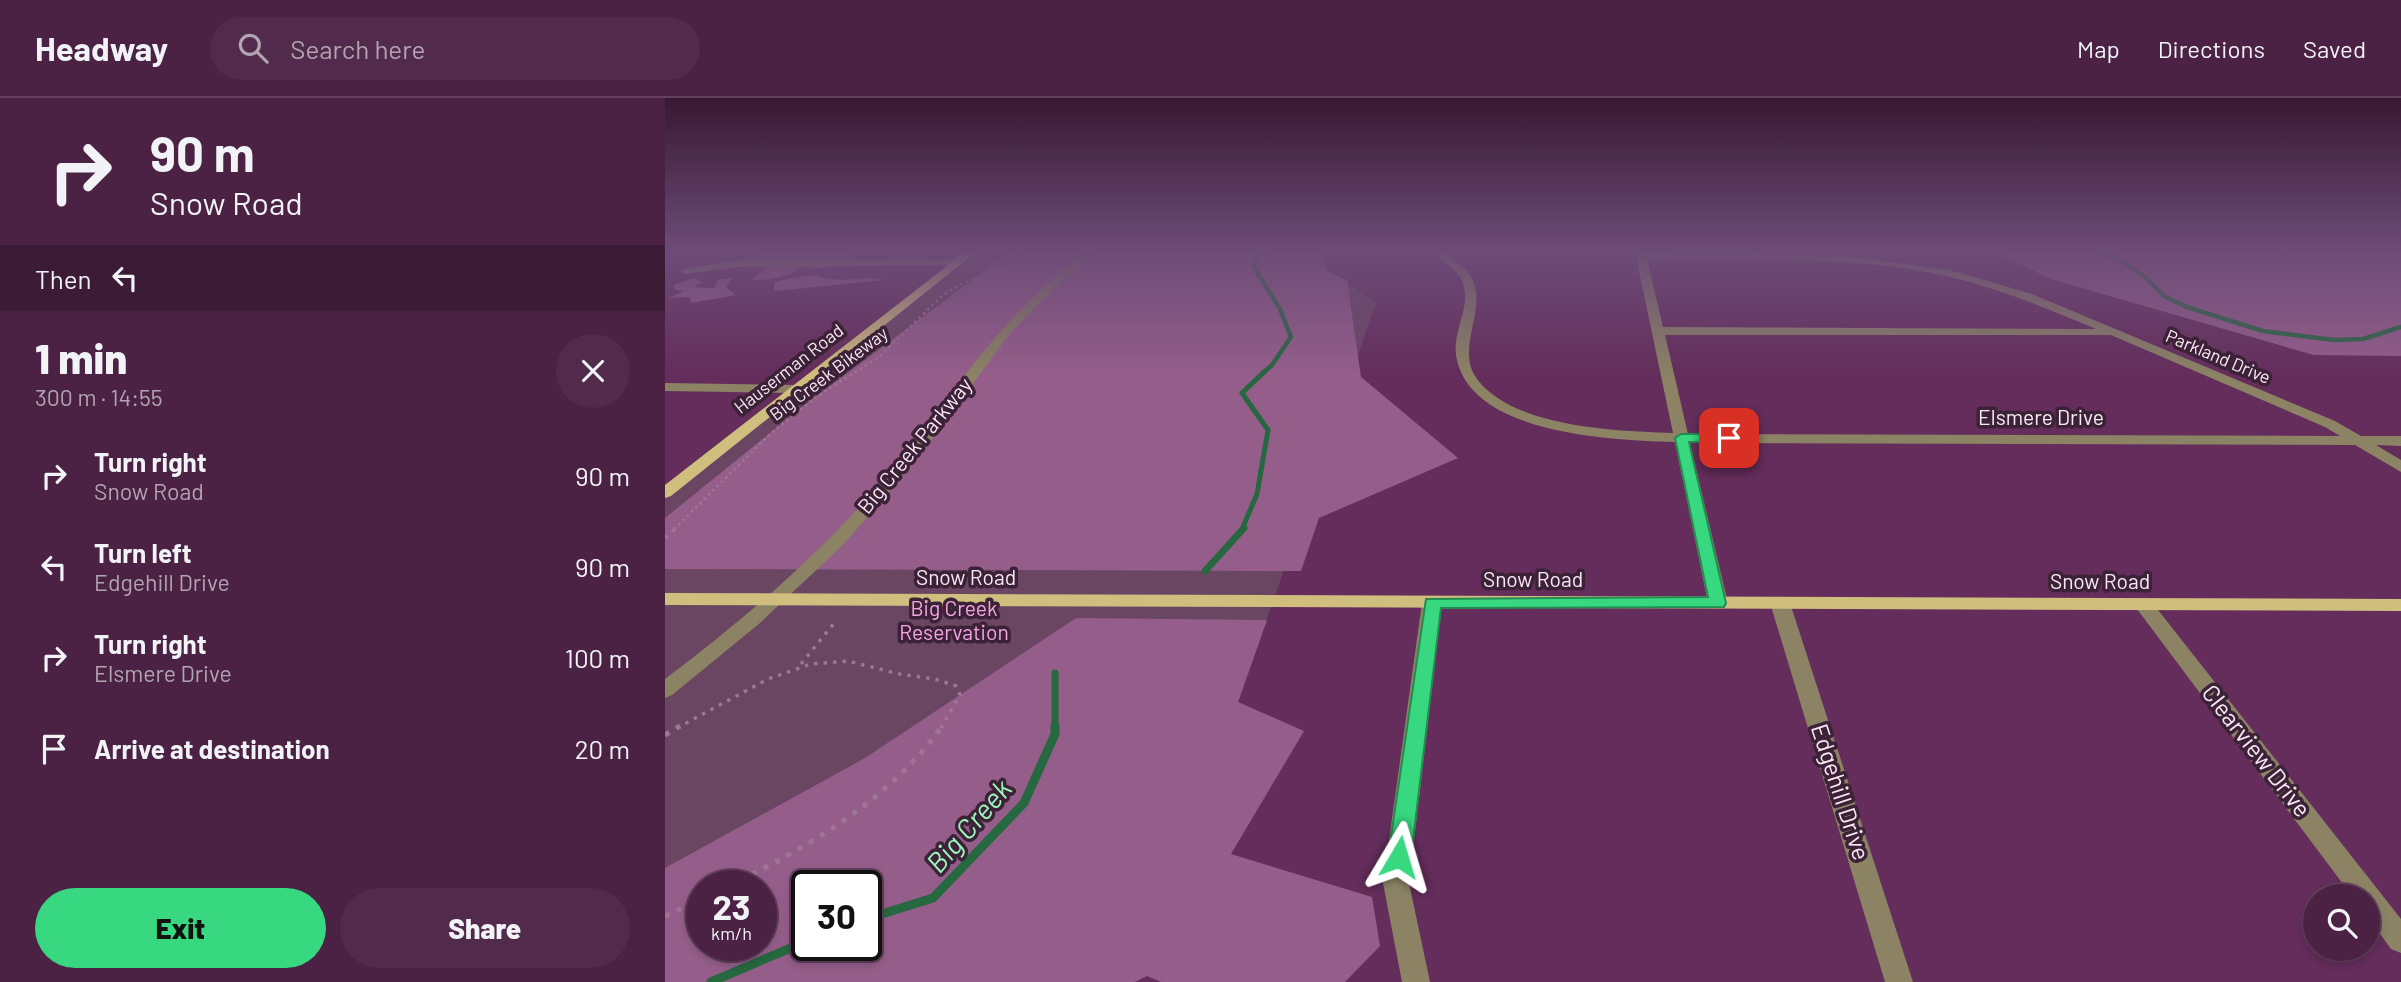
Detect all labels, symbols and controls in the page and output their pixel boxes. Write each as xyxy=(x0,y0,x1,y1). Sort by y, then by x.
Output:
search box xyxy=(210,17,700,80)
text: Headway xyxy=(35,28,168,68)
icon: search xyxy=(234,29,272,67)
text: Search here xyxy=(290,33,425,64)
text: Map xyxy=(2077,34,2120,63)
text: Directions xyxy=(2158,34,2265,63)
text: Saved xyxy=(2303,34,2366,63)
text: 90 m xyxy=(150,123,255,182)
icon: right xyxy=(35,126,126,217)
text: Snow Road xyxy=(150,183,303,221)
icon: left xyxy=(106,259,144,297)
text: Then xyxy=(35,263,92,294)
street label: Hauserman Road xyxy=(729,319,847,418)
street label: Big Creek Bikeway xyxy=(765,322,892,425)
street label: Parkland Drive xyxy=(2163,324,2274,388)
text: 1 min xyxy=(35,332,127,382)
button: close xyxy=(556,334,630,408)
street label: Big Creek Parkway xyxy=(851,372,977,518)
text: 300 m · 14:55 xyxy=(35,383,163,411)
street label: Elsmere Drive xyxy=(1978,404,2104,429)
pin xyxy=(1699,408,1759,468)
icon: arrive xyxy=(1710,419,1748,457)
text: Turn right xyxy=(94,446,207,477)
icon: right xyxy=(35,457,73,495)
text: 90 m xyxy=(575,460,630,491)
text: Snow Road xyxy=(94,477,204,505)
text: Turn left xyxy=(94,537,192,568)
icon: left xyxy=(35,548,73,586)
text: 90 m xyxy=(575,551,630,582)
street label: Snow Road xyxy=(916,564,1016,589)
street label: Snow Road xyxy=(1483,566,1583,591)
text: Edgehill Drive xyxy=(94,568,230,596)
street label: Snow Road xyxy=(2050,568,2150,593)
park label: Big Creek Reservation xyxy=(899,595,1009,644)
text: Turn right xyxy=(94,628,207,659)
icon: right xyxy=(35,639,73,677)
text: 100 m xyxy=(565,642,630,673)
text: Elsmere Drive xyxy=(94,659,232,687)
street label: Clearview Drive xyxy=(2196,678,2318,822)
street label: Edgehill Drive xyxy=(1806,720,1877,863)
icon: arrive xyxy=(35,730,73,768)
text: Arrive at destination xyxy=(94,733,330,764)
text: 20 m xyxy=(575,733,630,764)
water label: Big Creek xyxy=(918,771,1018,879)
position arrow xyxy=(1362,820,1436,894)
speed limit sign: 30 xyxy=(791,870,882,961)
map controls xyxy=(2303,884,2380,961)
button: search xyxy=(2303,884,2380,961)
text: 23 xyxy=(712,885,751,927)
button: Exit xyxy=(35,888,326,968)
button: Share xyxy=(340,888,630,968)
text: km/h xyxy=(711,922,752,944)

